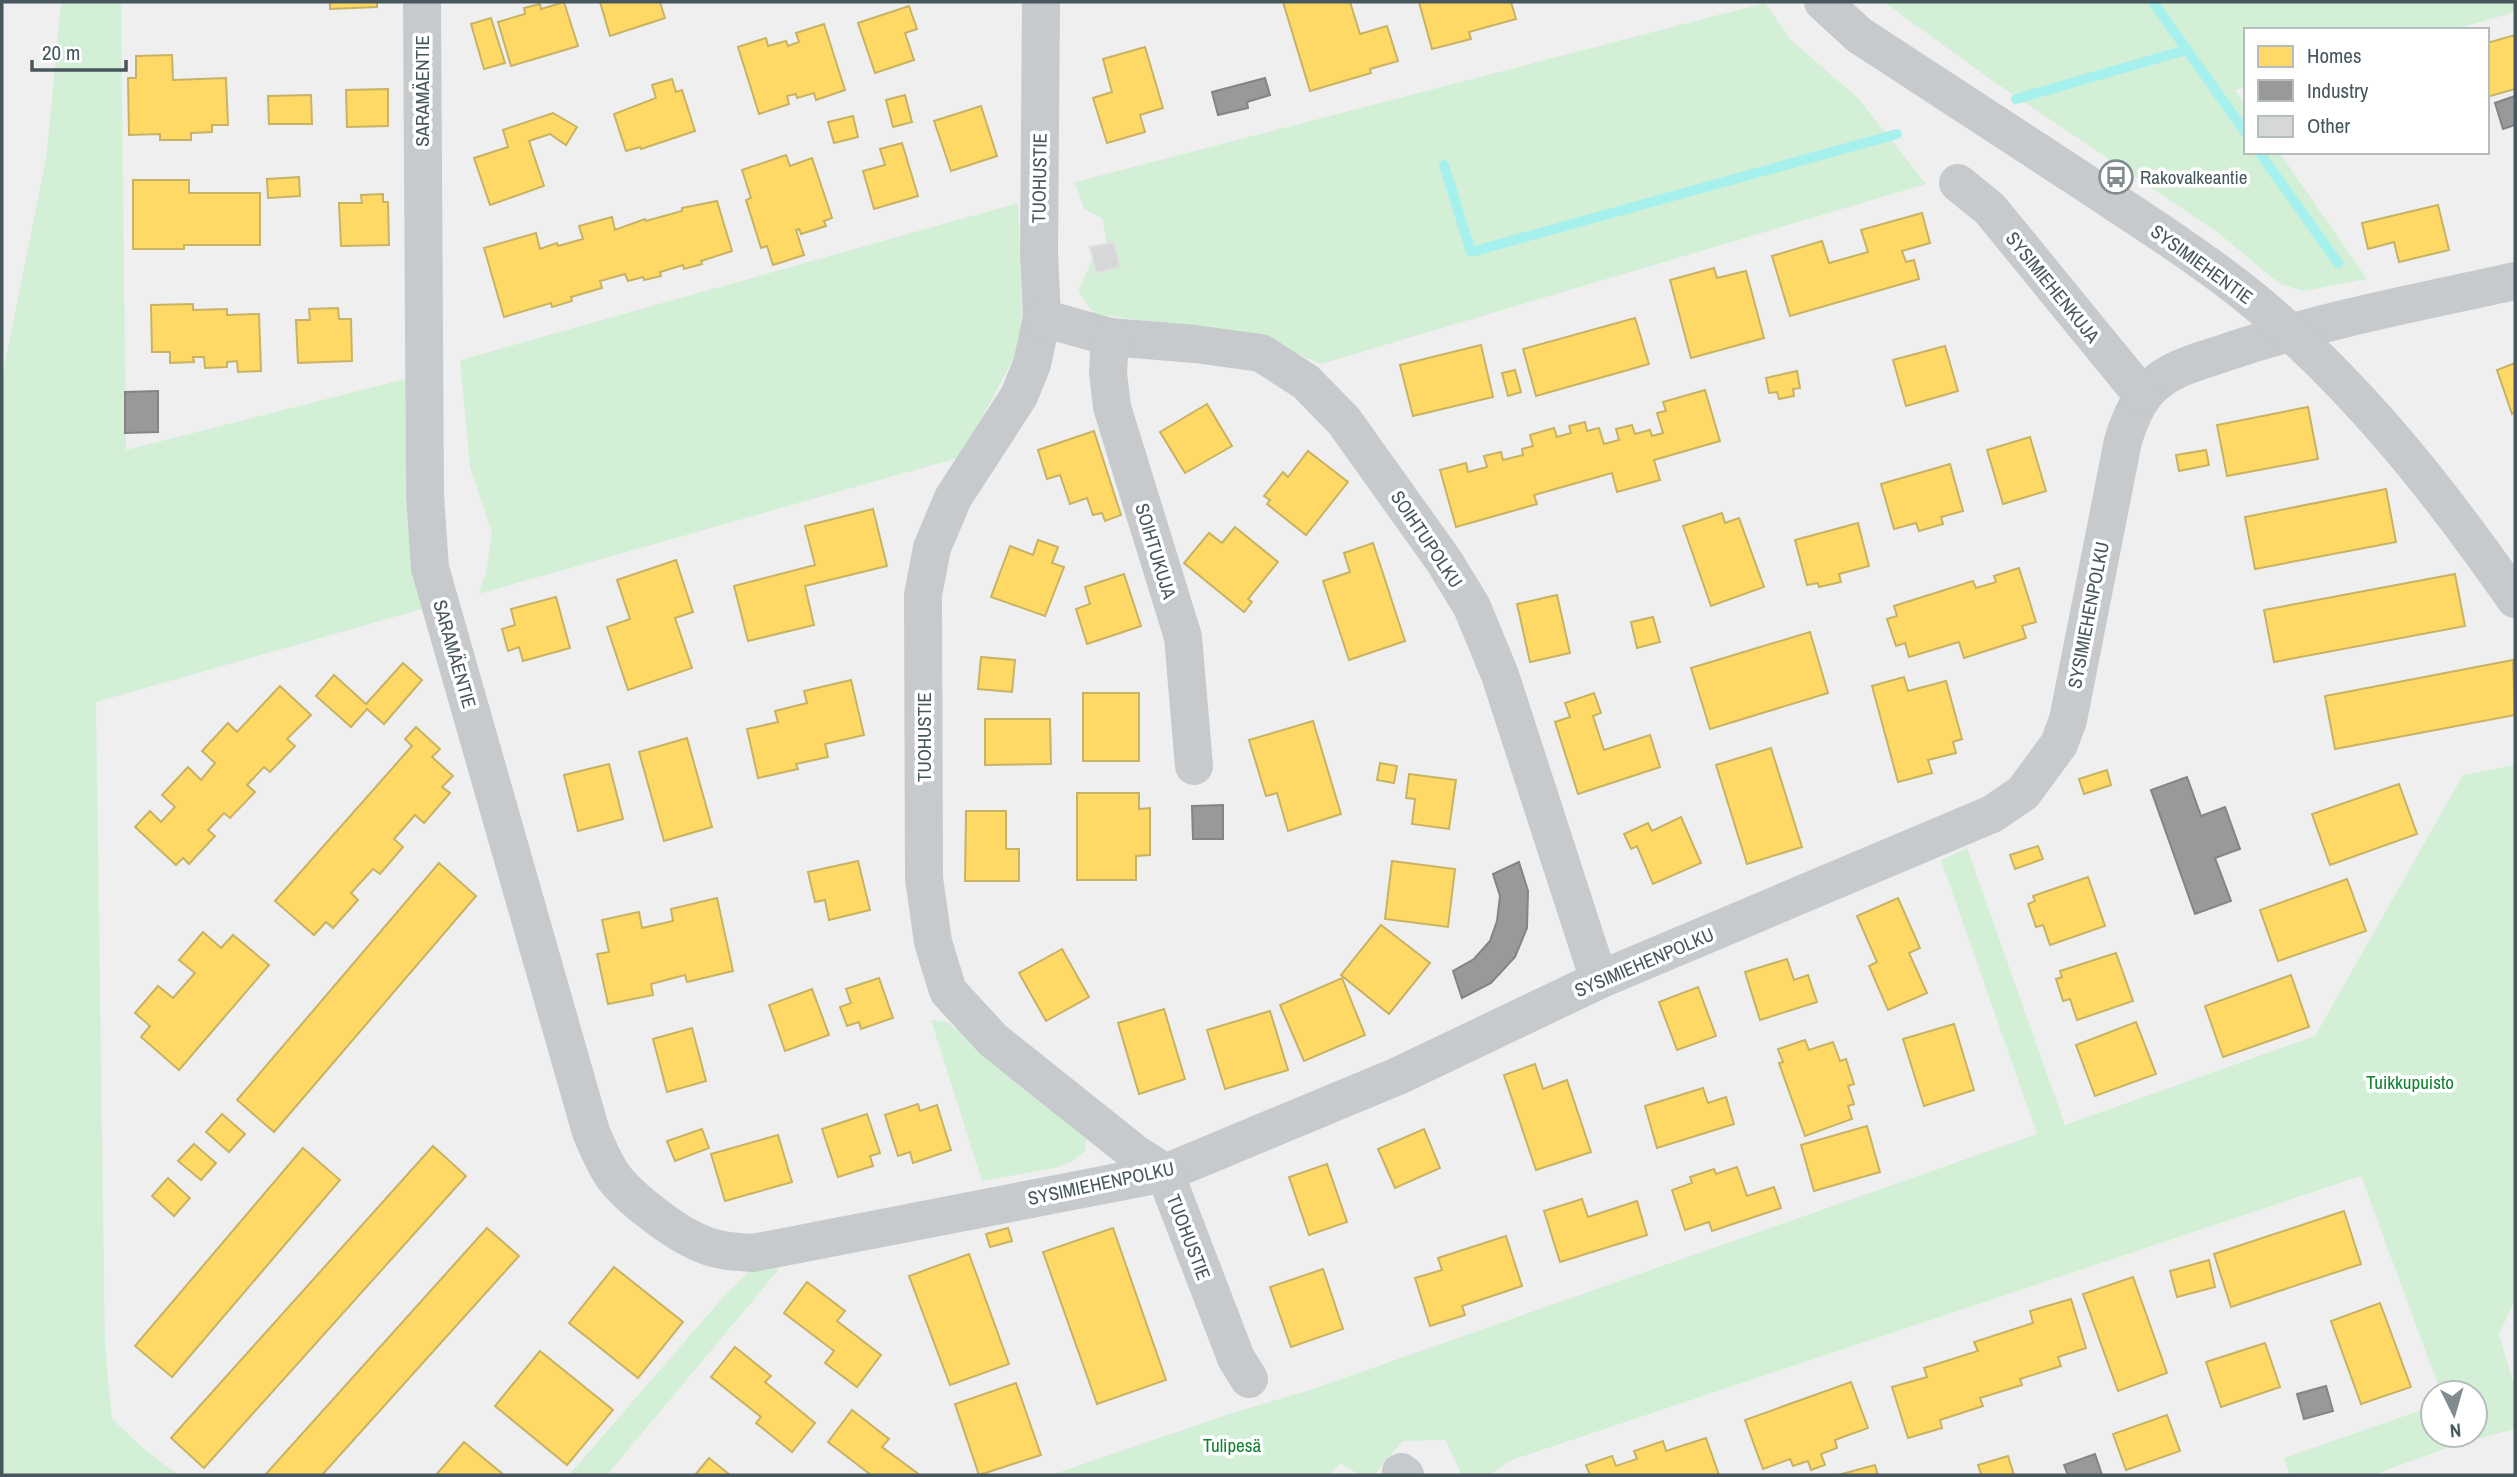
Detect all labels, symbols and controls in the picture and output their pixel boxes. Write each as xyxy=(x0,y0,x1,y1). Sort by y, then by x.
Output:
scale bar xyxy=(32,28,126,72)
legend xyxy=(2244,28,2489,154)
street label: SARAMÄENTIE xyxy=(409,35,435,147)
text: 20 m xyxy=(42,38,80,67)
text: Homes xyxy=(2307,41,2362,70)
text: Industry xyxy=(2307,76,2369,105)
text: Other xyxy=(2307,111,2350,140)
street label: TUOHUSTIE xyxy=(1025,133,1053,223)
bus stop icon: Rakovalkeantie xyxy=(2097,158,2135,196)
place label: Rakovalkeantie xyxy=(2140,164,2247,190)
street label: SYSIMIEHENTIE xyxy=(2146,218,2258,310)
street label: SYSIMIEHENKUJA xyxy=(2000,226,2106,348)
street label: SOIHTUPOLKU xyxy=(1385,485,1469,593)
street label: SOIHTUKUJA xyxy=(1129,500,1183,603)
street label: SYSIMIEHENPOLKU xyxy=(2061,539,2115,691)
street label: SARAMÄENTIE xyxy=(427,597,483,711)
street label: TUOHUSTIE xyxy=(911,692,937,782)
street label: SYSIMIEHENPOLKU xyxy=(1570,921,1718,1003)
park label: Tuikkupuisto xyxy=(2366,1069,2454,1095)
street label: SYSIMIEHENPOLKU xyxy=(1025,1155,1177,1211)
street label: TUOHUSTIE xyxy=(1161,1190,1217,1284)
north arrow xyxy=(2419,1379,2489,1449)
text: N xyxy=(2449,1417,2462,1444)
park label: Tulipesä xyxy=(1203,1432,1262,1458)

